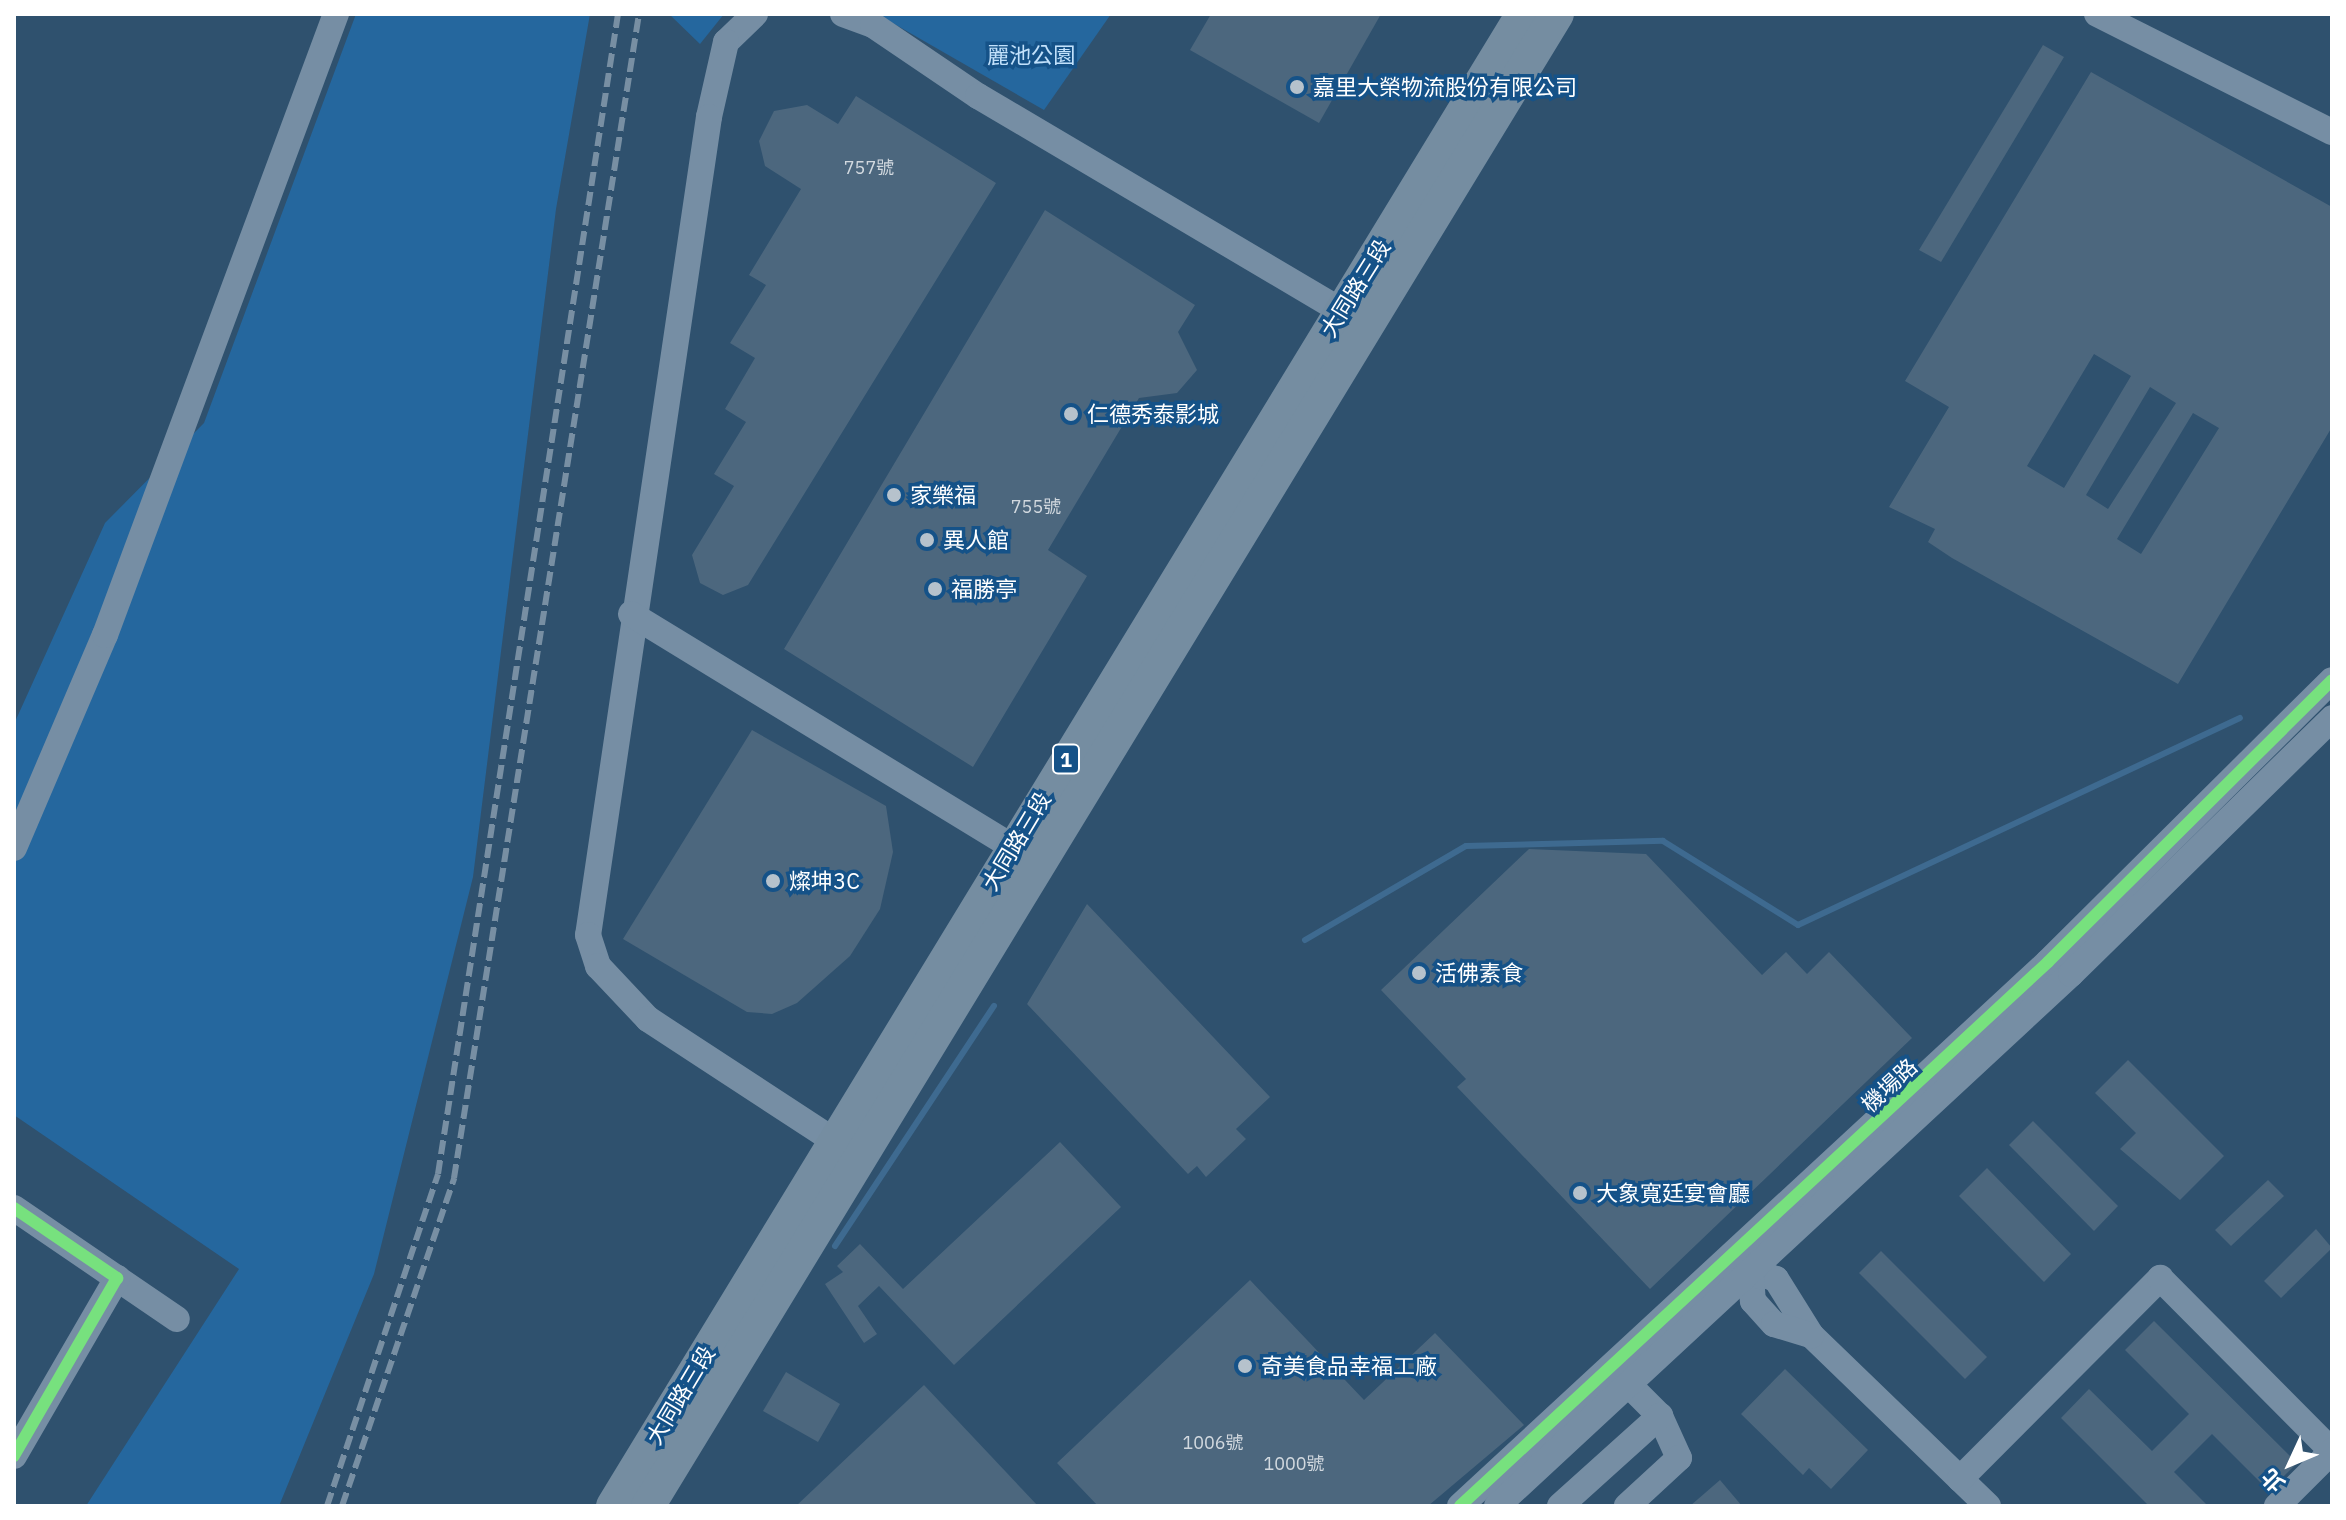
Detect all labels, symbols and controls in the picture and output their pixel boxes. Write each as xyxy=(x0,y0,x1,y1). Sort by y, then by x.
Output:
park label: 麗池公園 xyxy=(987,42,1075,68)
place label: 嘉里大榮物流股份有限公司 xyxy=(1313,74,1577,100)
marker: 嘉里大榮物流股份有限公司 xyxy=(1288,78,1306,96)
house number: 757號 xyxy=(844,157,894,179)
street label: 大同路三段 xyxy=(1315,234,1395,342)
place label: 仁德秀泰影城 xyxy=(1087,401,1219,427)
marker: 仁德秀泰影城 xyxy=(1062,405,1080,423)
place label: 家樂福 xyxy=(910,482,976,508)
marker: 家樂福 xyxy=(885,486,903,504)
house number: 755號 xyxy=(1011,496,1061,518)
place label: 異人館 xyxy=(943,527,1009,553)
marker: 異人館 xyxy=(918,531,936,549)
place label: 福勝亭 xyxy=(951,576,1017,602)
marker: 福勝亭 xyxy=(926,580,944,598)
road number: 1 xyxy=(1052,743,1080,775)
street label: 大同路三段 xyxy=(976,787,1056,895)
place label: 燦坤3C xyxy=(789,868,860,894)
marker: 燦坤3C xyxy=(764,872,782,890)
place label: 活佛素食 xyxy=(1435,960,1523,986)
marker: 活佛素食 xyxy=(1410,964,1428,982)
street label: 機場路 xyxy=(1856,1053,1922,1117)
place label: 大象寬廷宴會廳 xyxy=(1596,1180,1750,1206)
marker: 大象寬廷宴會廳 xyxy=(1571,1184,1589,1202)
street label: 大同路三段 xyxy=(640,1341,720,1449)
place label: 奇美食品幸福工廠 xyxy=(1261,1353,1437,1379)
marker: 奇美食品幸福工廠 xyxy=(1236,1357,1254,1375)
north arrow xyxy=(2250,1424,2330,1504)
house number: 1006號 xyxy=(1182,1432,1244,1454)
house number: 1000號 xyxy=(1263,1453,1325,1475)
text: 北 xyxy=(2254,1463,2290,1499)

